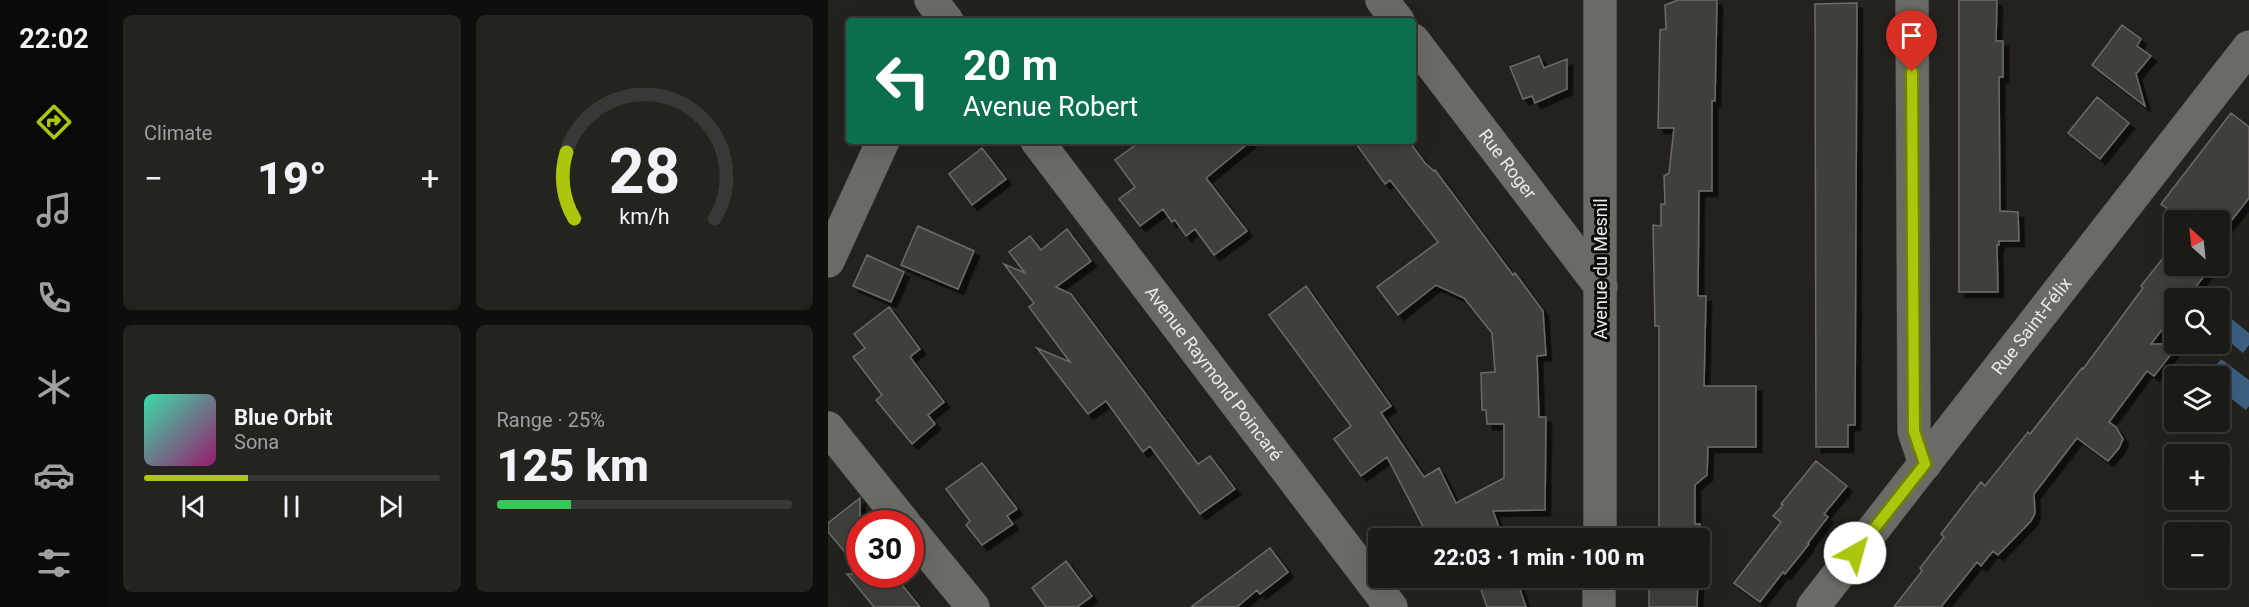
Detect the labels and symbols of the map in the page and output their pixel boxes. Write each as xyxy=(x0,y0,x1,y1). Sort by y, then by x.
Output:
pin xyxy=(1886,10,1937,72)
street label: Rue Roger xyxy=(1475,125,1541,203)
street label: Avenue du Mesnil xyxy=(1590,198,1611,340)
north arrow xyxy=(2164,210,2230,276)
street label: Rue Saint-Félix xyxy=(1987,273,2076,379)
street label: Avenue Raymond Poincaré xyxy=(1141,282,1287,465)
speed limit sign: 30 xyxy=(846,510,924,588)
position arrow xyxy=(1823,521,1887,585)

